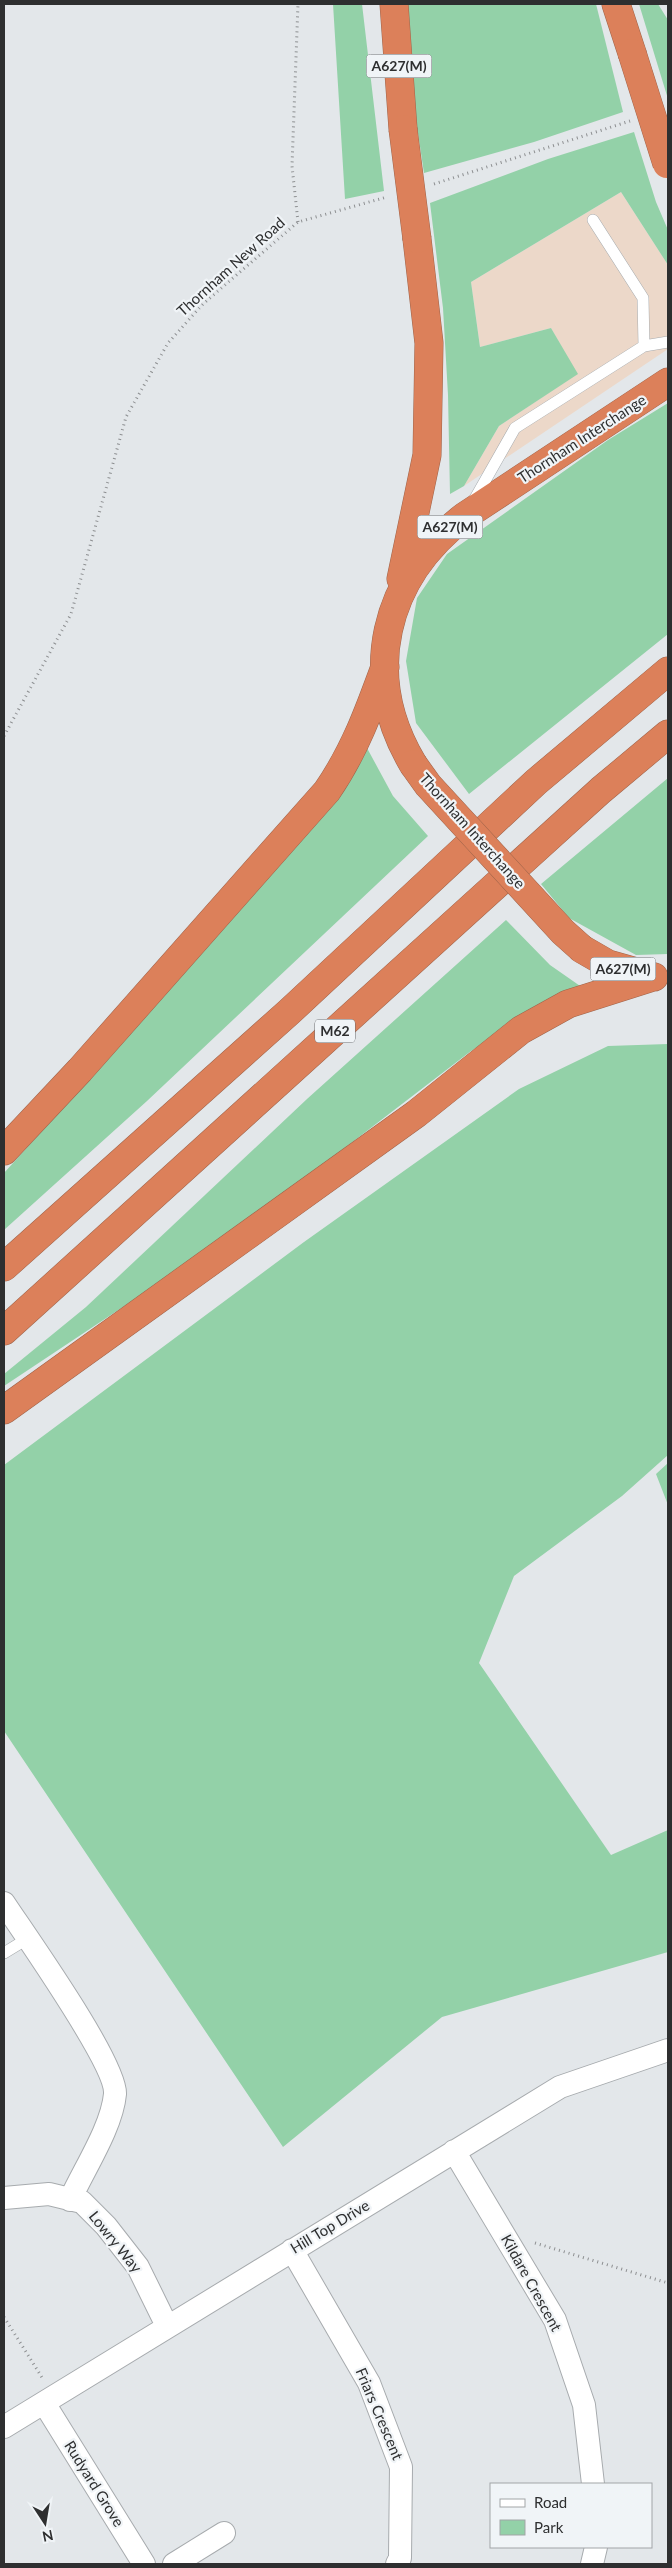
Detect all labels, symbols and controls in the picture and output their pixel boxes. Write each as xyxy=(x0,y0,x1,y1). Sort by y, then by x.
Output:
road number: A627(M) xyxy=(366,54,432,78)
street label: Thornham New Road xyxy=(173,213,288,319)
street label: Thornham Interchange xyxy=(514,390,649,486)
road number: A627(M) xyxy=(418,516,482,538)
street label: Thornham Interchange xyxy=(416,769,529,892)
road number: A627(M) xyxy=(590,958,656,981)
road number: M62 xyxy=(315,1019,355,1042)
street label: Hill Top Drive xyxy=(287,2195,372,2257)
street label: Lowry Way xyxy=(86,2207,146,2276)
street label: Kildare Crescent xyxy=(498,2231,566,2335)
street label: Friars Crescent xyxy=(352,2365,408,2463)
street label: Rudyard Grove xyxy=(61,2437,128,2530)
legend xyxy=(490,2483,652,2548)
text: Road xyxy=(534,2493,567,2511)
north arrow xyxy=(20,2498,70,2548)
text: Park xyxy=(534,2518,564,2536)
text: N xyxy=(41,2527,55,2546)

